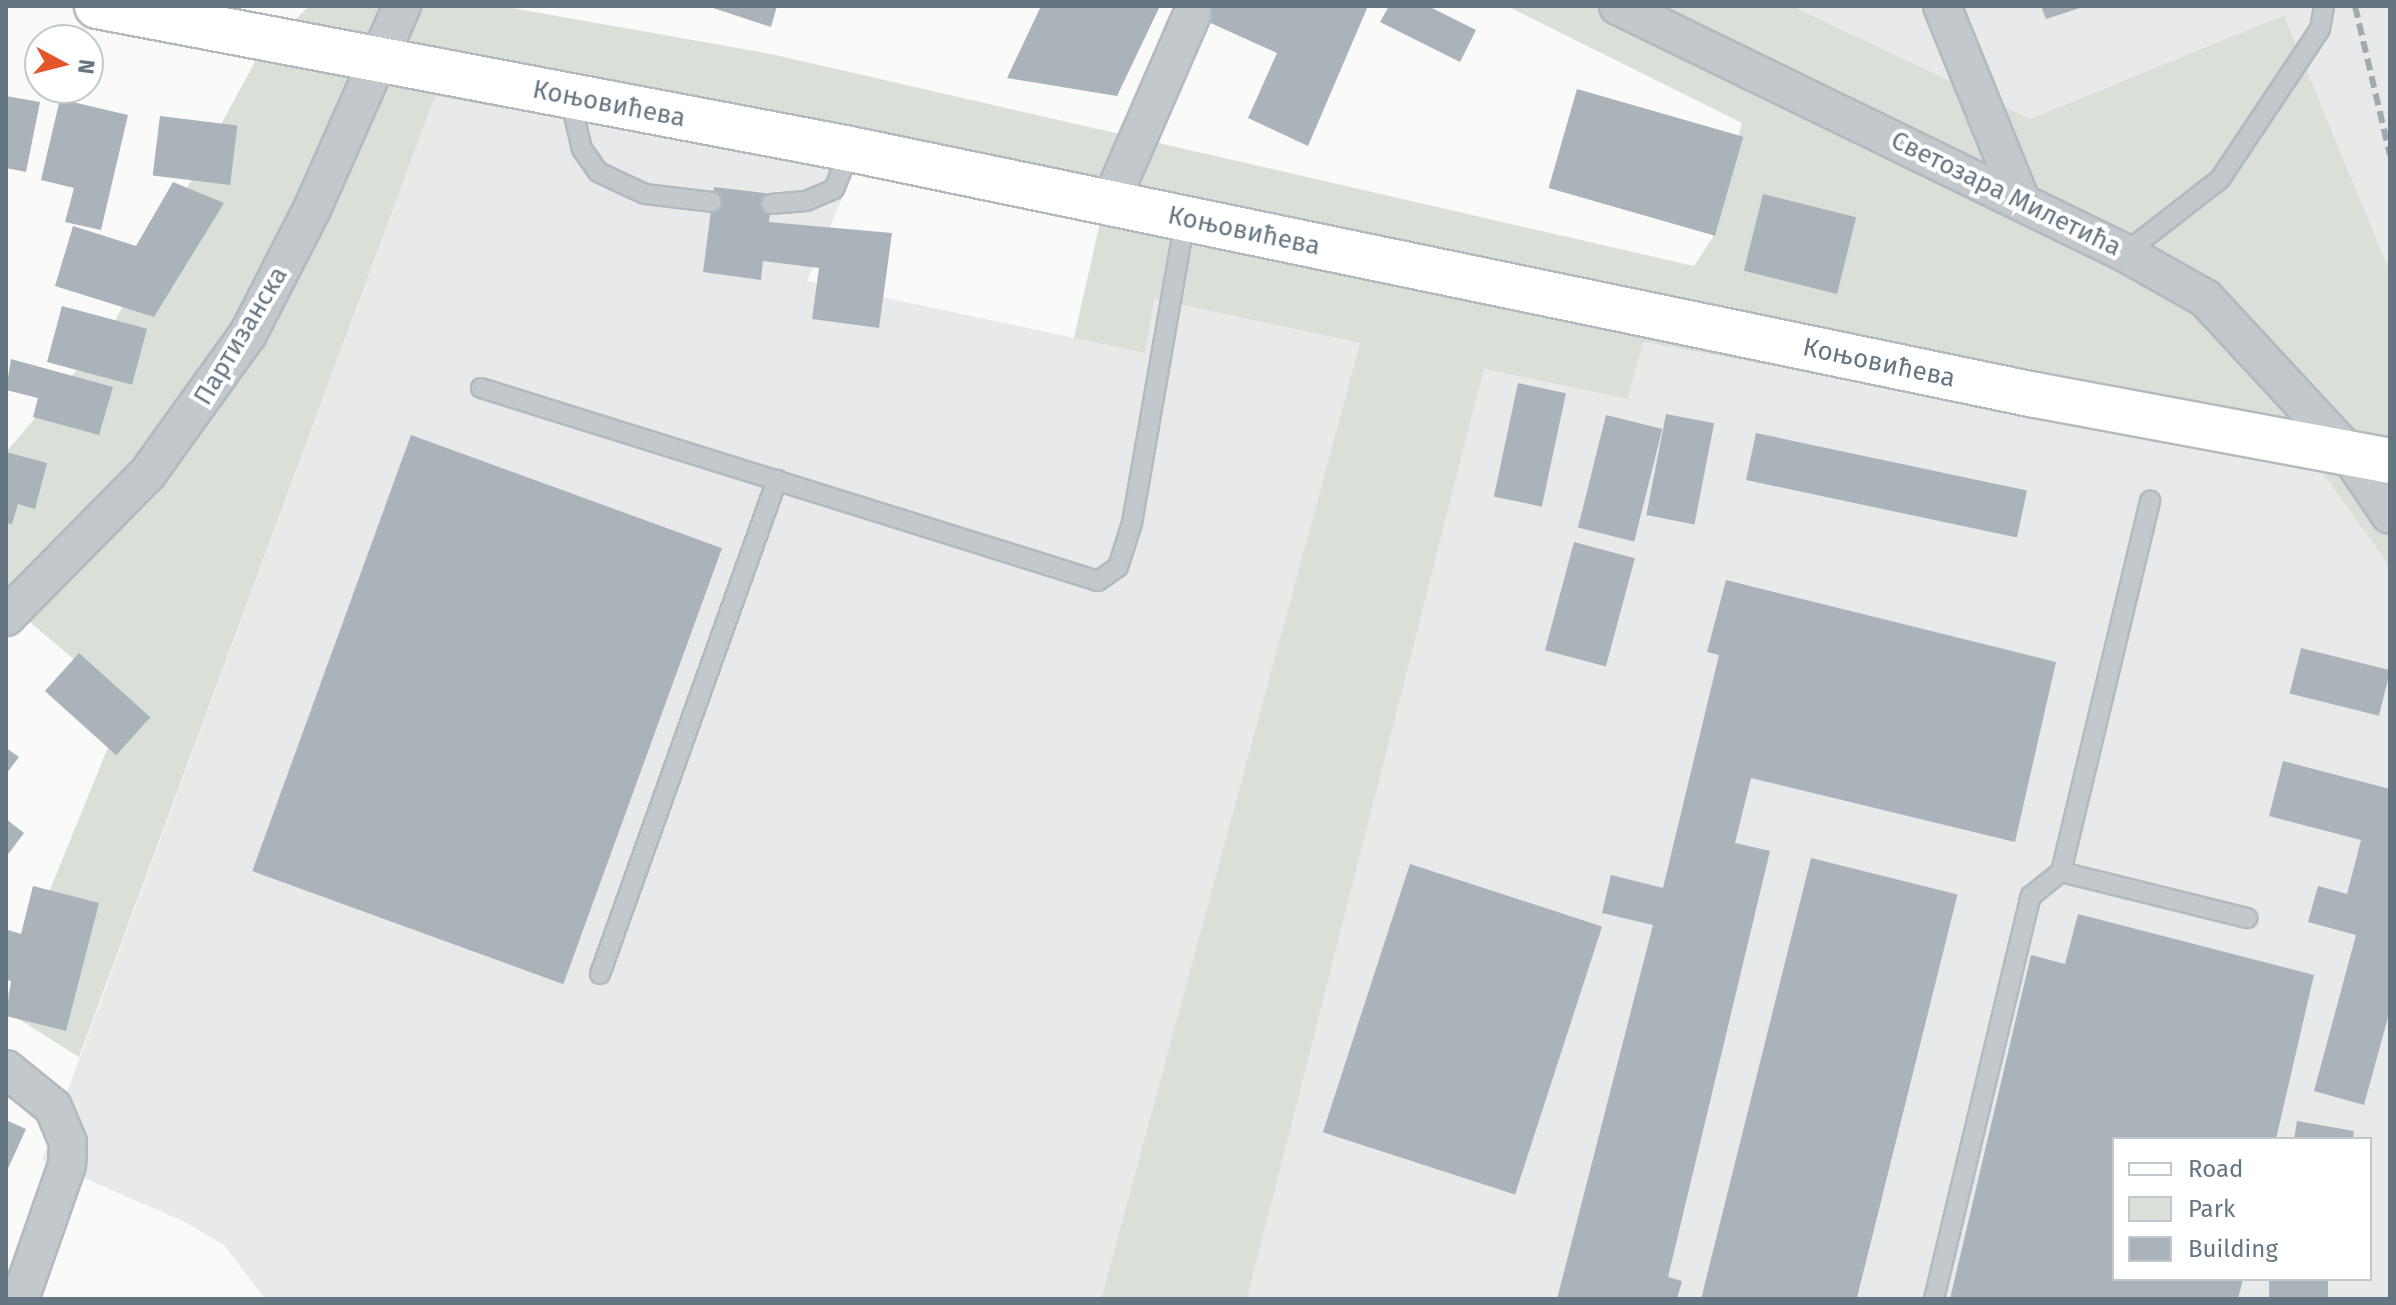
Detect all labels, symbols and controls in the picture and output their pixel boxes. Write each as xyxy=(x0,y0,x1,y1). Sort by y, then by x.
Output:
north arrow xyxy=(24,24,104,104)
text: N xyxy=(72,58,101,76)
street label: Коњовићева xyxy=(530,74,688,134)
street label: Светозара Милетића xyxy=(1886,125,2126,263)
street label: Коњовићева xyxy=(1165,200,1323,262)
street label: Партизанска xyxy=(188,261,294,411)
street label: Коњовићева xyxy=(1800,332,1958,394)
legend xyxy=(2112,1137,2372,1281)
text: Road xyxy=(2188,1155,2243,1183)
text: Park xyxy=(2188,1195,2235,1223)
text: Building xyxy=(2188,1235,2278,1263)

